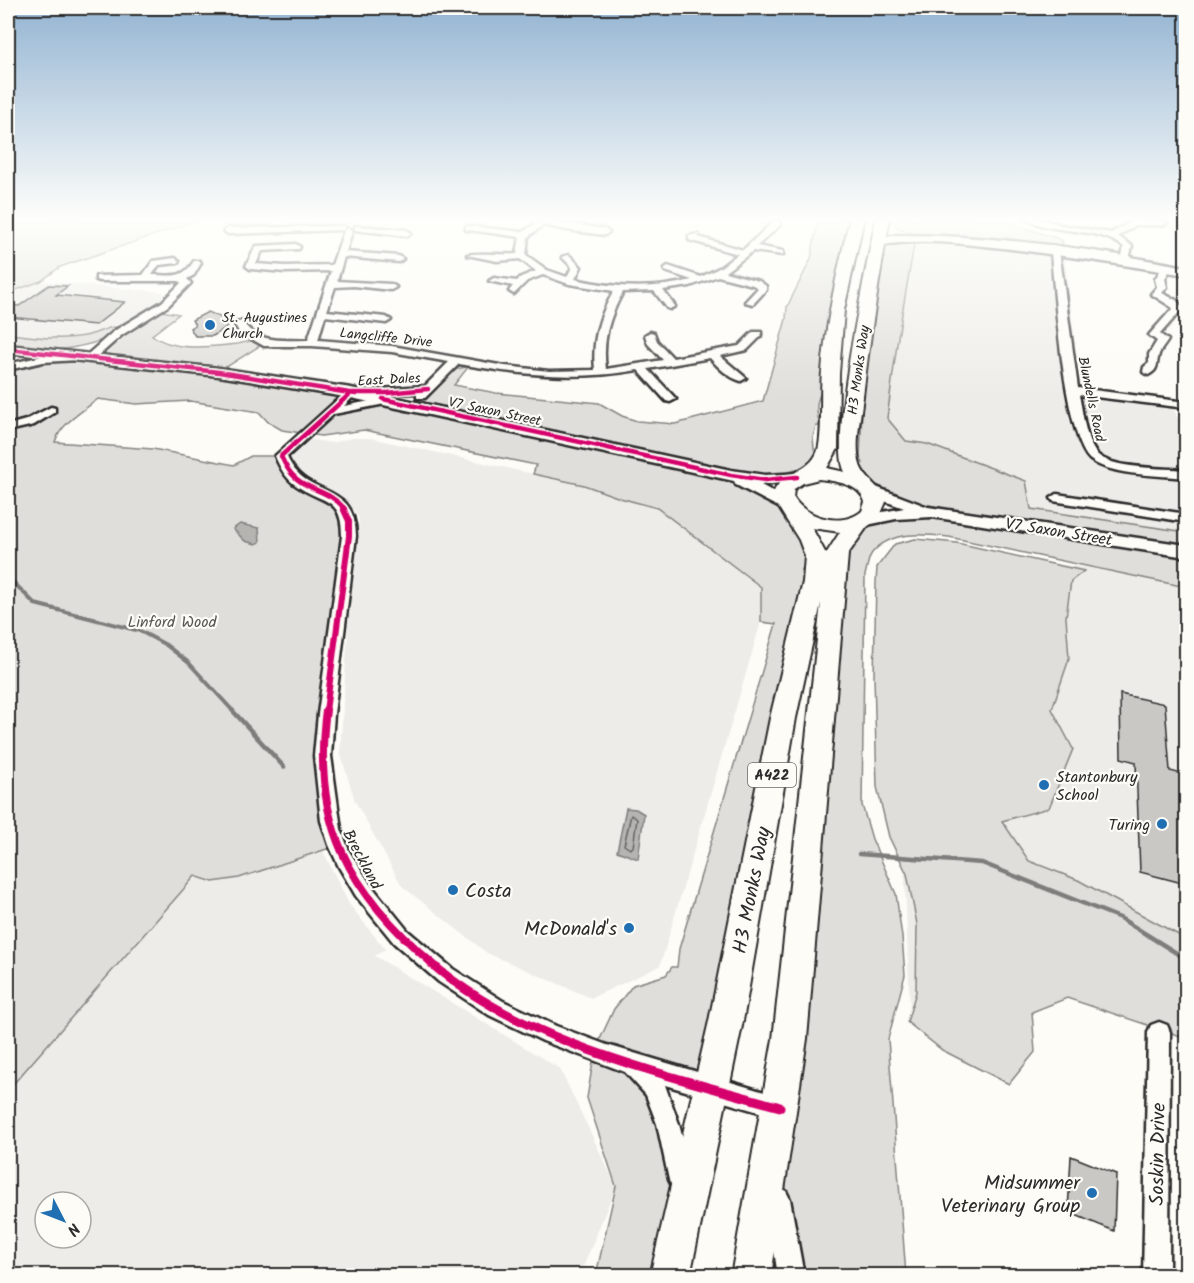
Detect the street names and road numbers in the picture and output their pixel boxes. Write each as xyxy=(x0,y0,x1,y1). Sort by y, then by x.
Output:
street label: Langcliffe Drive xyxy=(339,322,434,354)
street label: H3 Monks Way xyxy=(842,324,876,416)
street label: Blundells Road xyxy=(1071,355,1111,445)
street label: East Dales xyxy=(357,367,421,393)
street label: V7 Saxon Street xyxy=(446,391,544,433)
street label: V7 Saxon Street xyxy=(1004,512,1115,553)
road number: A422 xyxy=(748,763,796,787)
street label: H3 Monks Way xyxy=(725,824,781,957)
street label: Breckland xyxy=(335,825,389,895)
street label: Soskin Drive xyxy=(1142,1102,1176,1206)

